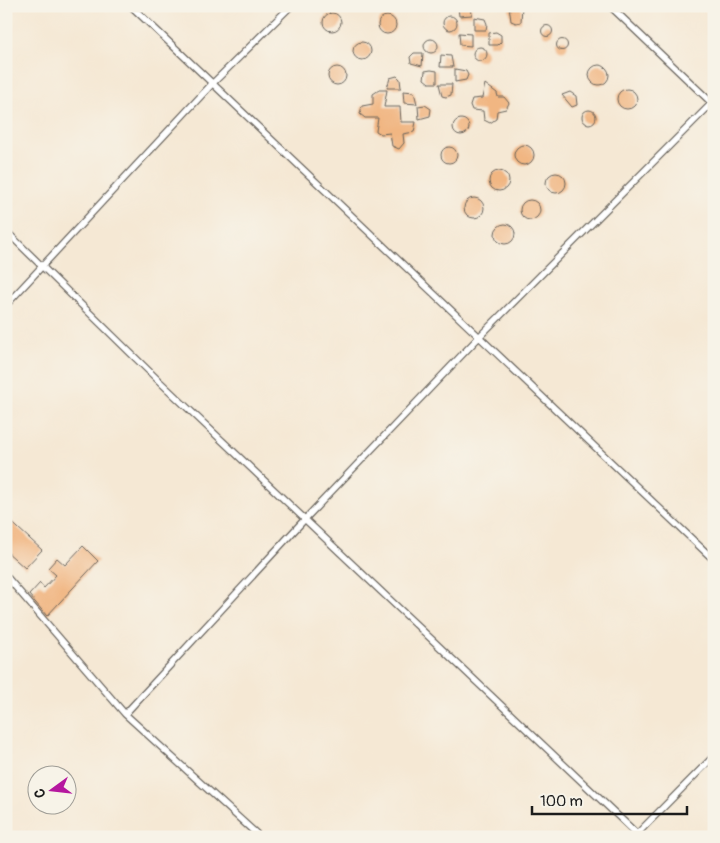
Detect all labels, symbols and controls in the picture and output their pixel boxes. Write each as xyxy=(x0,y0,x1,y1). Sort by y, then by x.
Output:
north arrow xyxy=(28,766,78,816)
scale bar xyxy=(532,783,688,815)
text: С xyxy=(31,787,49,800)
text: 100 m xyxy=(540,792,583,811)

